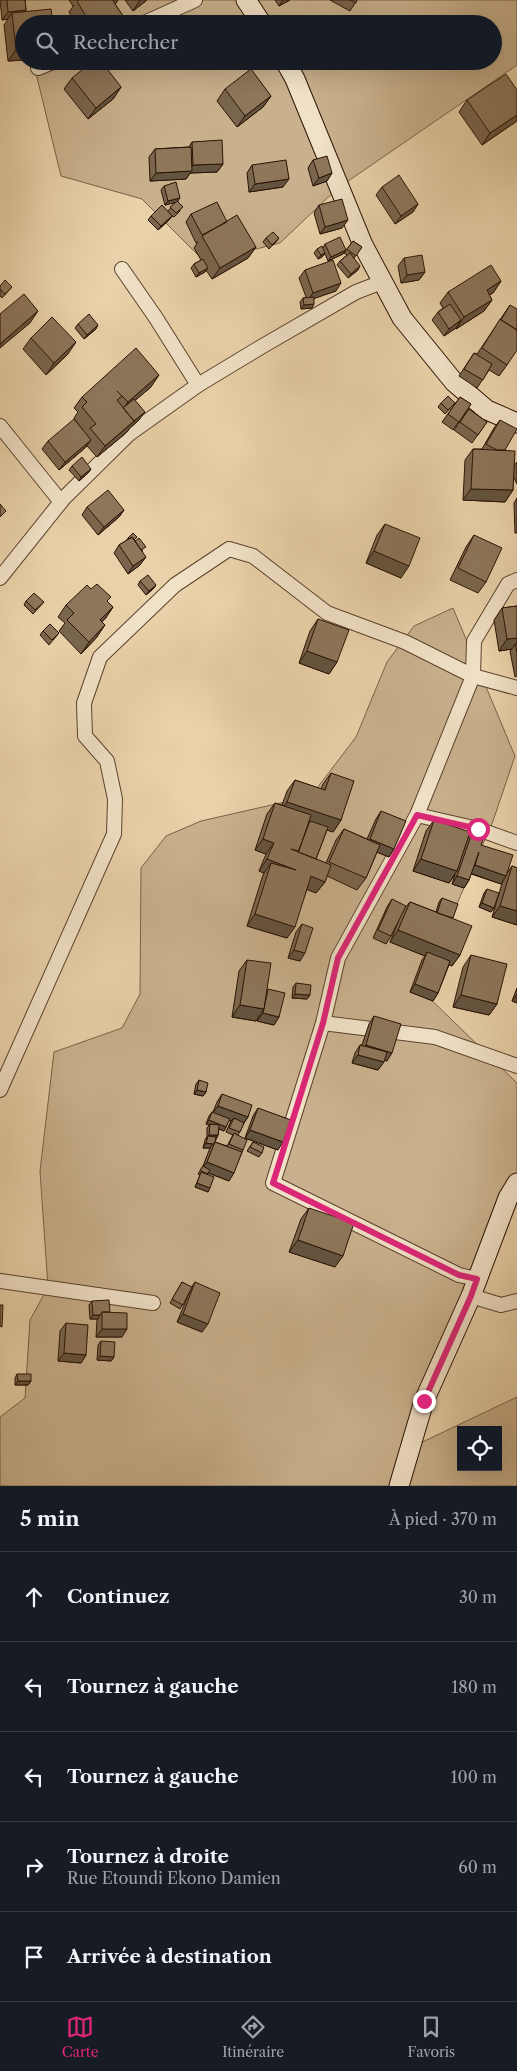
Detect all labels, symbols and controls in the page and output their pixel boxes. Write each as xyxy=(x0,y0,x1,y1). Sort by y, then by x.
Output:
search box xyxy=(15,15,502,70)
icon: search xyxy=(33,29,61,57)
text: Rechercher xyxy=(73,31,178,54)
route start xyxy=(467,818,490,841)
route end xyxy=(413,1390,436,1413)
map controls xyxy=(457,1426,502,1471)
button: locate xyxy=(457,1426,502,1471)
text: 5 min xyxy=(20,1506,80,1531)
text: À pied · 370 m xyxy=(389,1509,497,1529)
icon: ahead xyxy=(20,1583,48,1611)
text: Continuez xyxy=(67,1585,169,1608)
text: 30 m xyxy=(459,1587,497,1607)
icon: left xyxy=(20,1673,48,1701)
text: Tournez à gauche xyxy=(67,1675,239,1698)
text: 180 m xyxy=(451,1677,497,1697)
icon: left xyxy=(20,1763,48,1791)
text: Tournez à gauche xyxy=(67,1765,239,1788)
text: 100 m xyxy=(451,1767,497,1787)
text: Tournez à droite xyxy=(67,1845,229,1868)
icon: right xyxy=(20,1853,48,1881)
text: 60 m xyxy=(458,1857,497,1877)
text: Rue Etoundi Ekono Damien xyxy=(67,1868,281,1888)
icon: arrive xyxy=(20,1943,48,1971)
text: Arrivée à destination xyxy=(67,1945,272,1968)
tab: Carte xyxy=(62,2013,99,2061)
tab: Itinéraire xyxy=(222,2013,284,2061)
tab: Favoris xyxy=(408,2013,455,2061)

